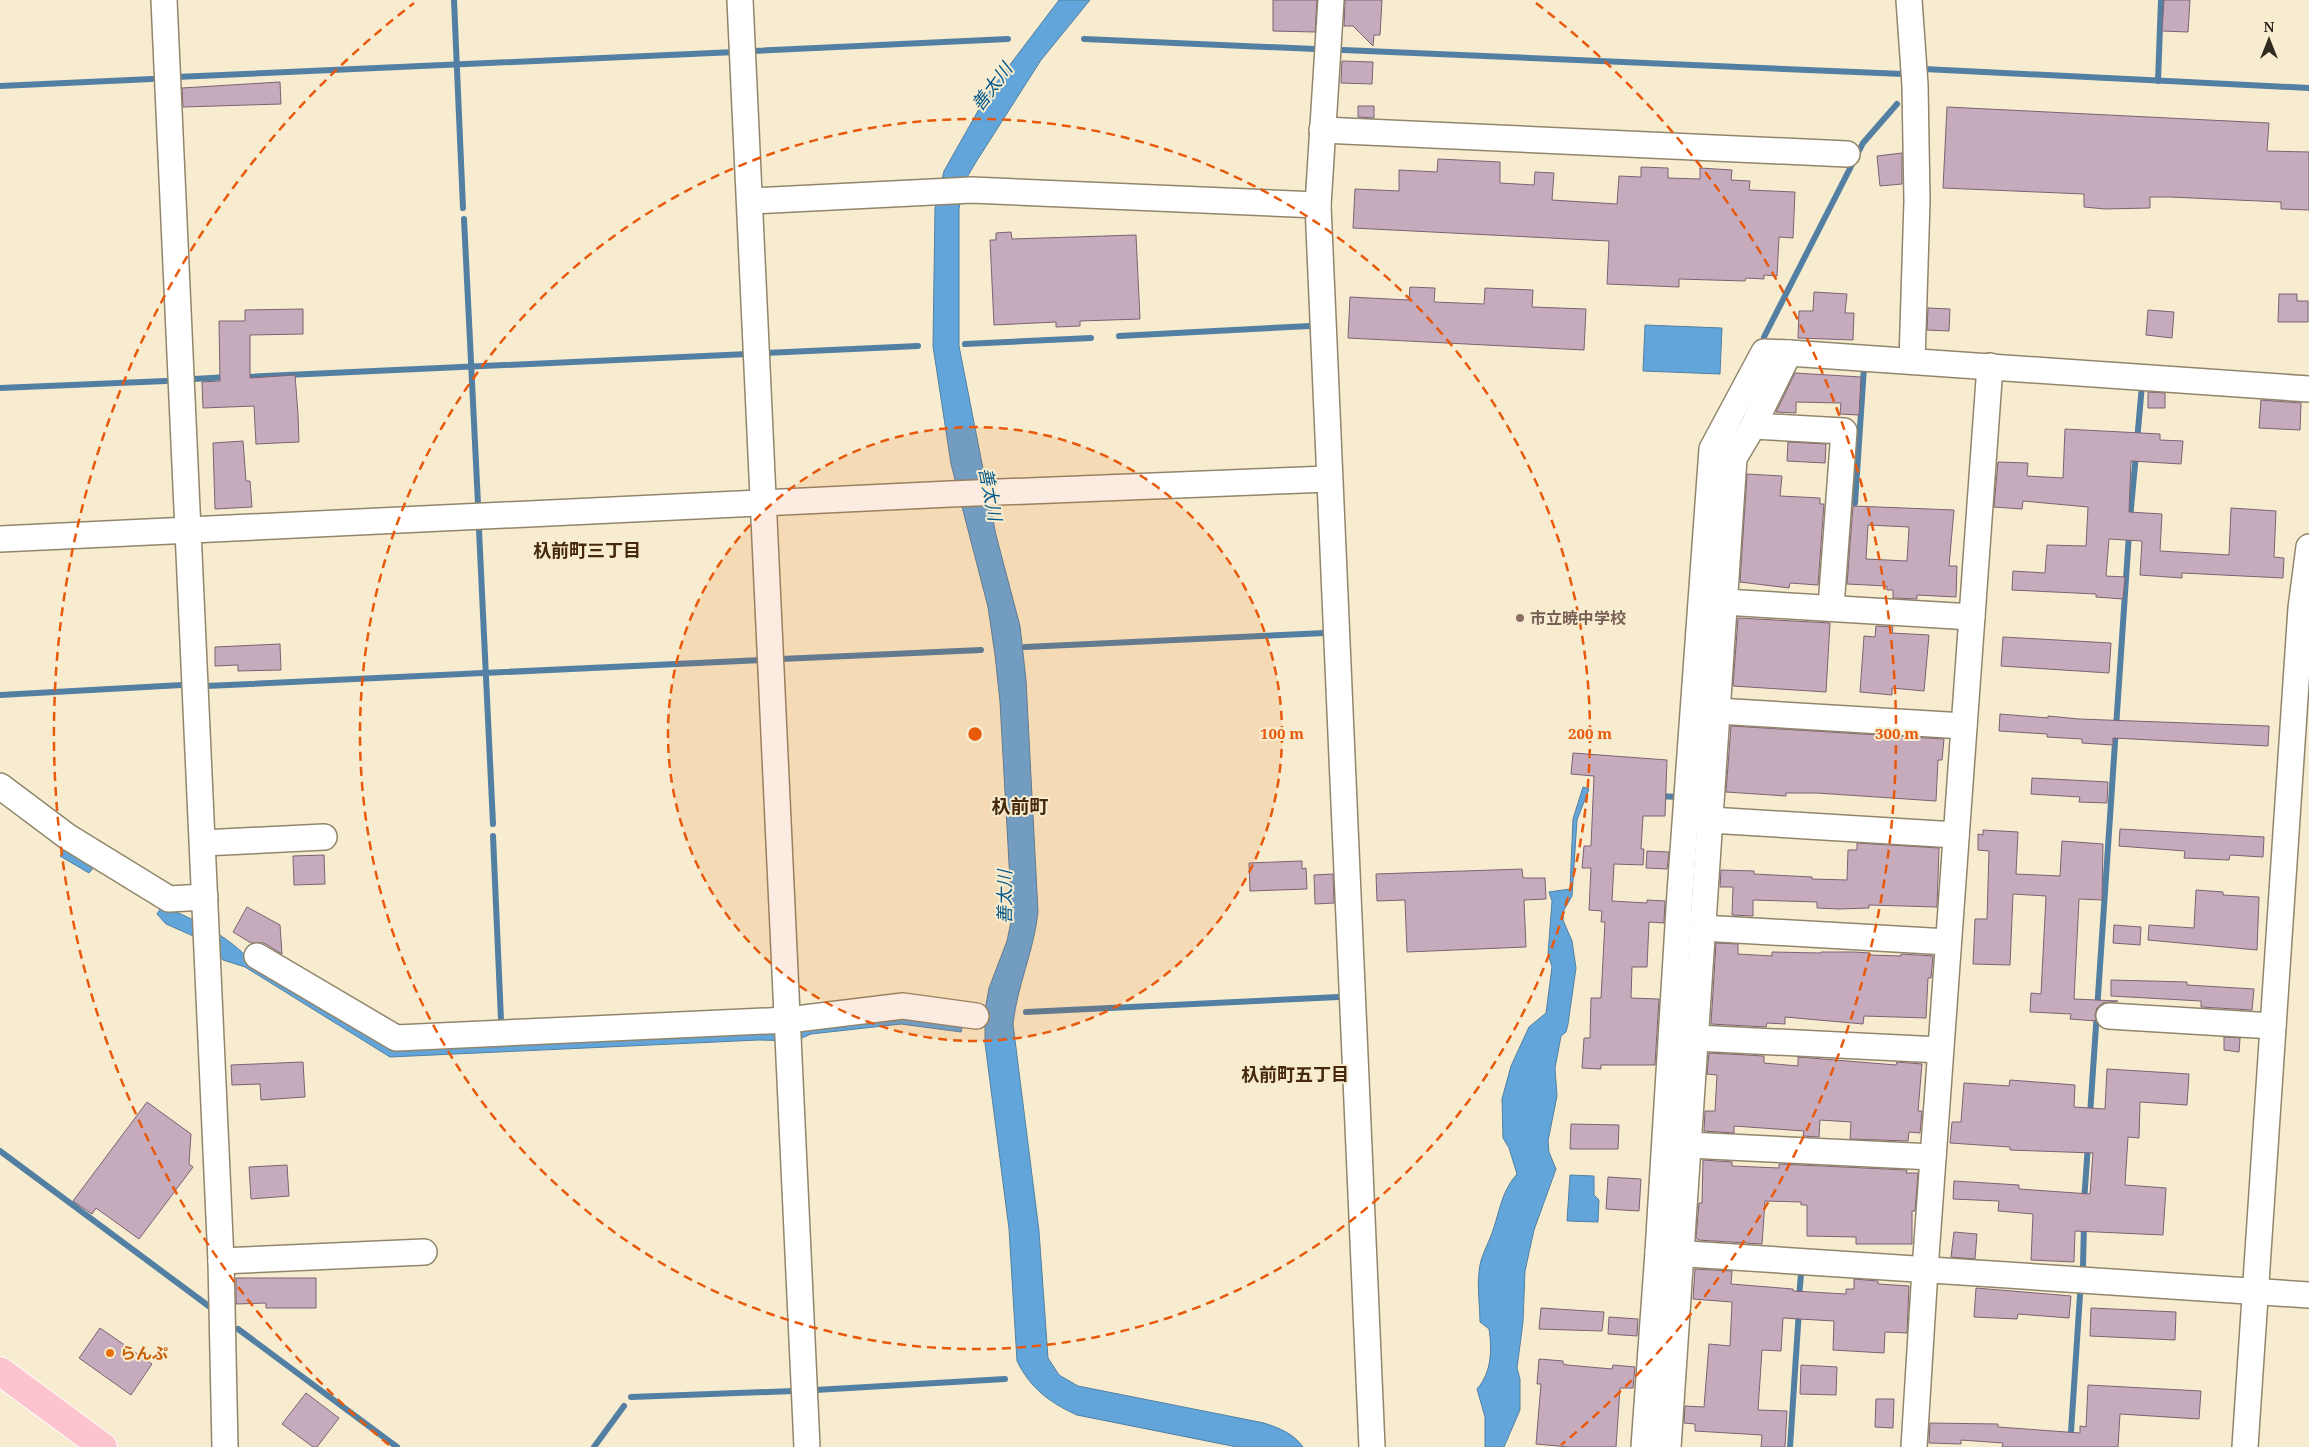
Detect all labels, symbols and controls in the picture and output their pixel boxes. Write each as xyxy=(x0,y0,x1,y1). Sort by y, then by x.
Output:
north arrow xyxy=(2244,15,2294,65)
text: N xyxy=(2263,17,2275,36)
water label: 善太川 xyxy=(965,56,1018,115)
water label: 善太川 xyxy=(974,465,1008,525)
district label: 杁前町三丁目 xyxy=(533,538,641,562)
place label: 市立暁中学校 xyxy=(1530,607,1626,629)
marker: 市立暁中学校 xyxy=(1514,612,1526,624)
text: 100 m xyxy=(1260,723,1304,743)
text: 200 m xyxy=(1568,723,1612,743)
text: 300 m xyxy=(1875,723,1919,743)
centre of rings xyxy=(966,725,984,743)
district label: 杁前町 xyxy=(991,793,1049,819)
water label: 善太川 xyxy=(992,868,1016,924)
district label: 杁前町五丁目 xyxy=(1241,1062,1349,1086)
place label: らんぷ xyxy=(120,1342,168,1364)
marker: らんぷ xyxy=(104,1347,116,1359)

